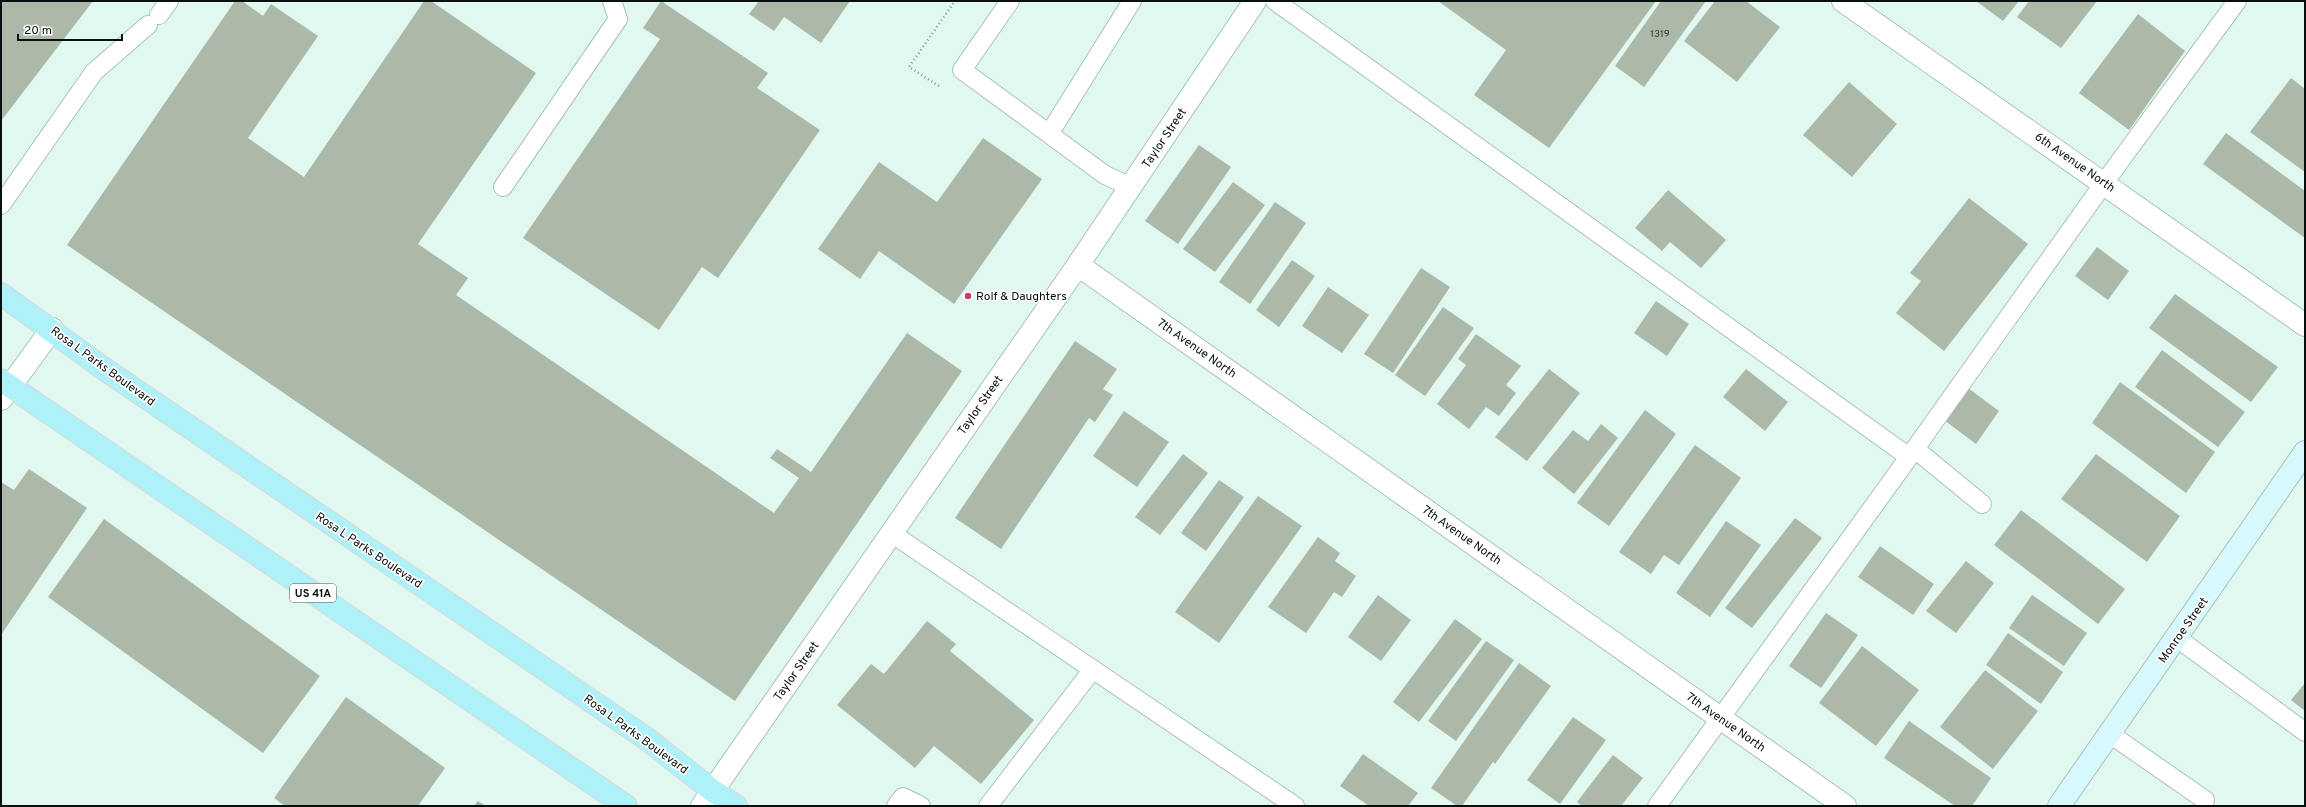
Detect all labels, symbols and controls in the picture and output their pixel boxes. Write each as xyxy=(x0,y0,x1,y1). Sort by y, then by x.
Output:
scale bar xyxy=(18,16,122,42)
text: 20 m xyxy=(24,23,52,39)
house number: 1319 xyxy=(1650,28,1670,41)
street label: Taylor Street xyxy=(1139,105,1191,172)
street label: 6th Avenue North xyxy=(2031,129,2118,196)
place label: Rolf & Daughters xyxy=(976,289,1067,305)
marker: Rolf & Daughters xyxy=(963,291,973,301)
street label: 7th Avenue North xyxy=(1154,316,1239,382)
street label: Rosa L Parks Boulevard xyxy=(47,323,158,410)
street label: Taylor Street xyxy=(954,373,1007,438)
street label: 7th Avenue North xyxy=(1419,503,1504,569)
street label: Rosa L Parks Boulevard xyxy=(312,509,425,593)
road number: US 41A xyxy=(290,584,336,602)
street label: Monroe Street xyxy=(2155,595,2212,667)
street label: Taylor Street xyxy=(770,639,823,704)
street label: 7th Avenue North xyxy=(1683,690,1768,756)
street label: Rosa L Parks Boulevard xyxy=(580,691,691,778)

